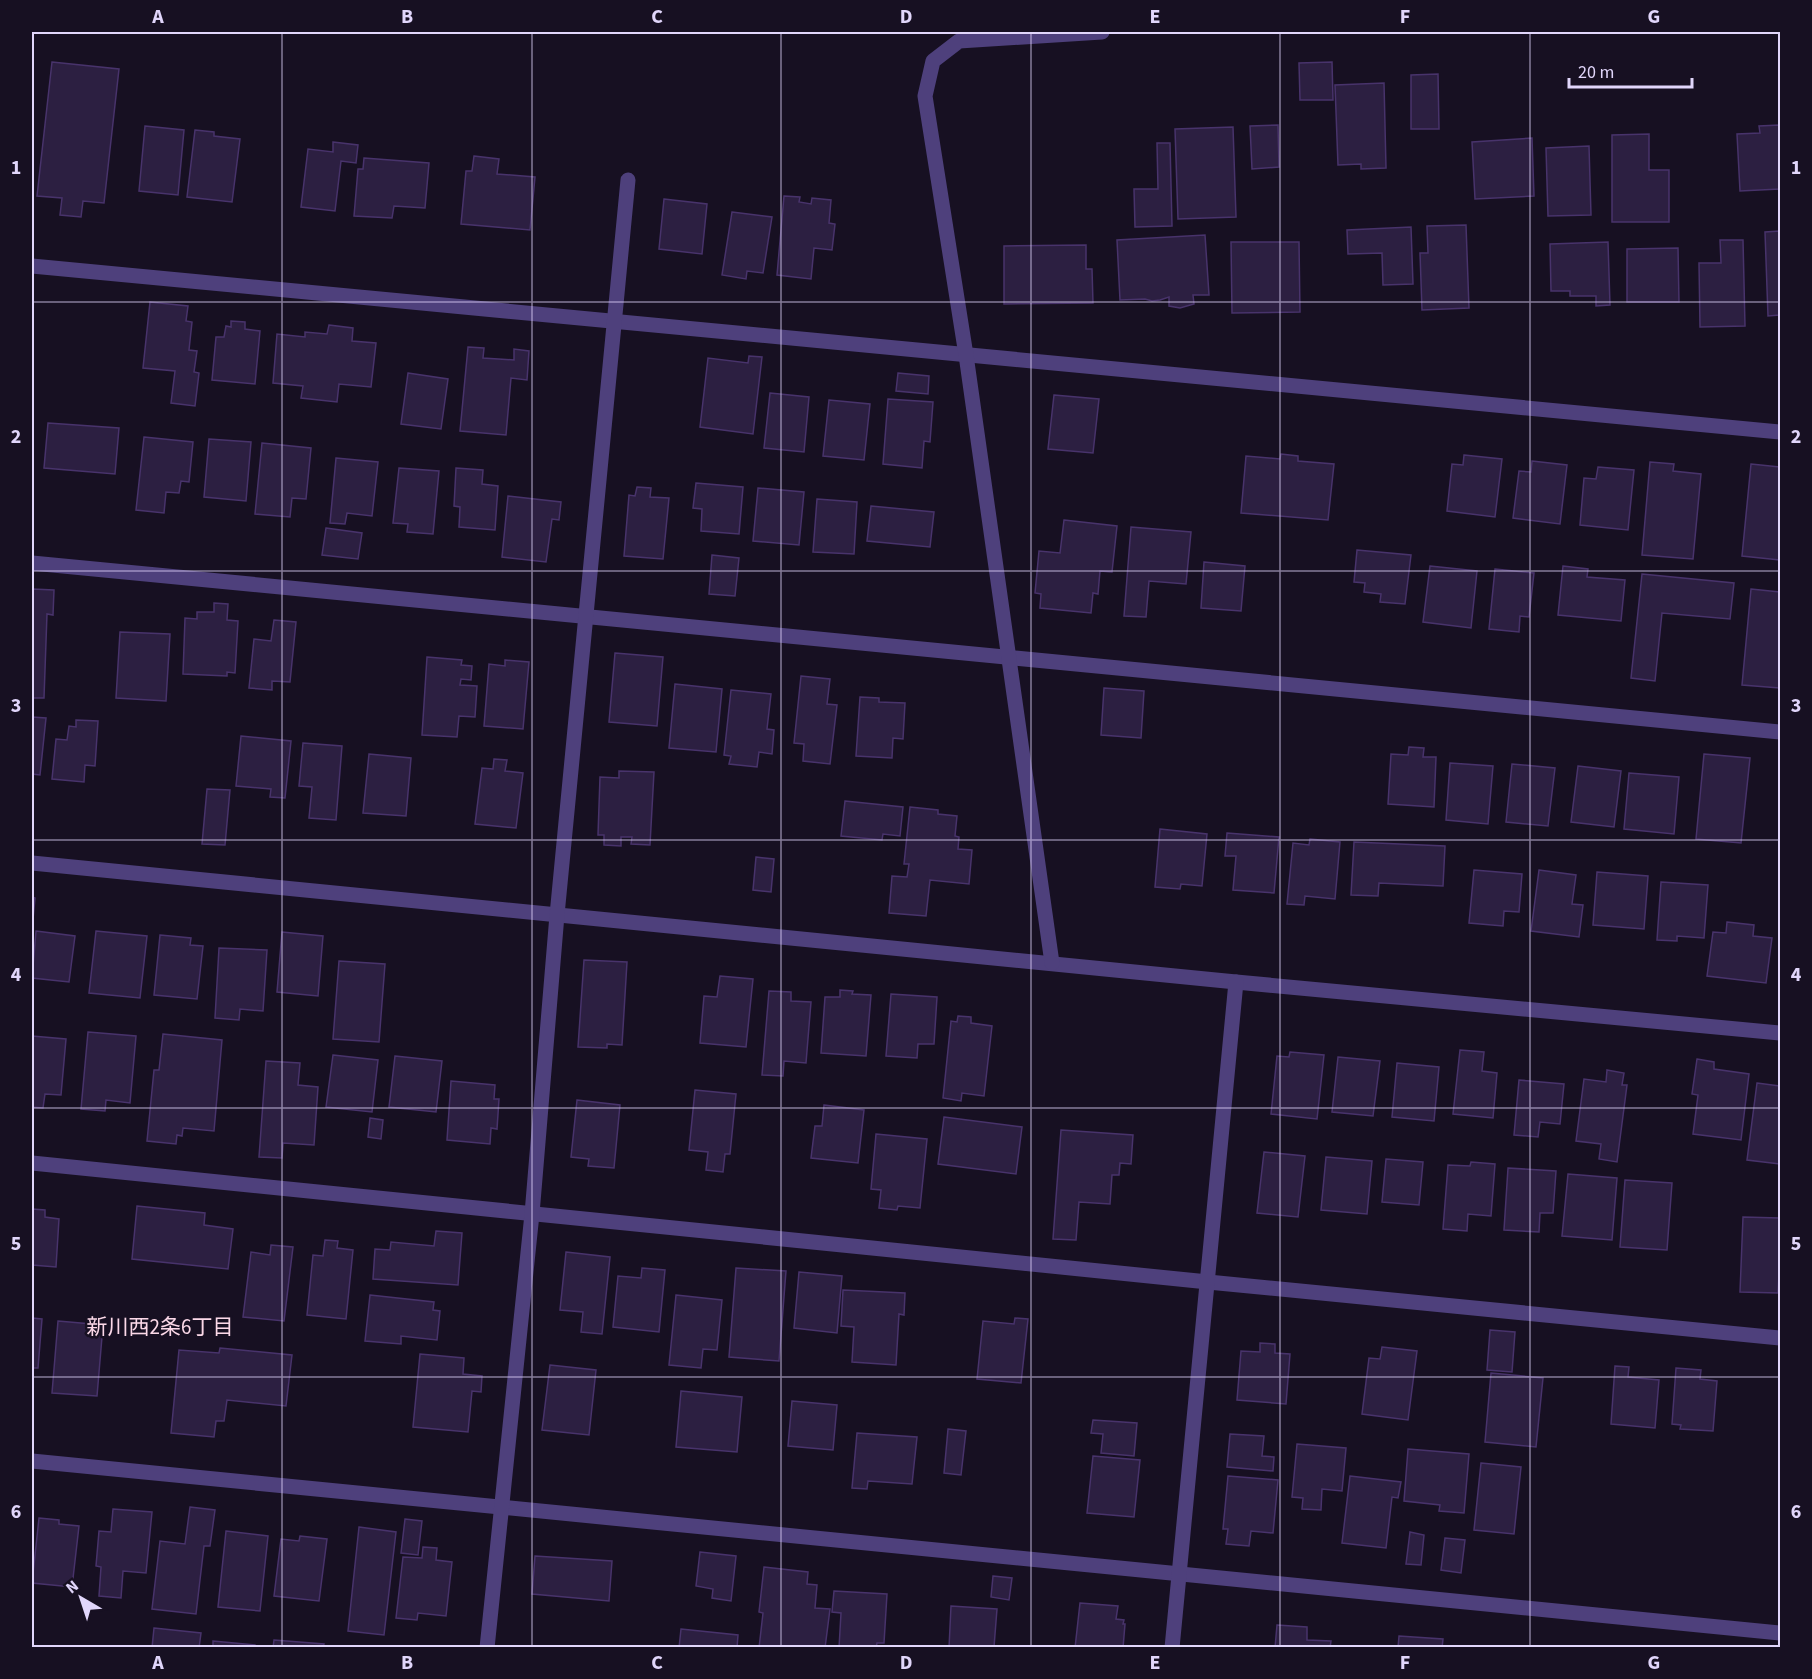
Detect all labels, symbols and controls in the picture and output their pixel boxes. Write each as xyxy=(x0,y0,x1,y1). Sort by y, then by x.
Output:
text: A xyxy=(151,3,164,31)
text: B xyxy=(401,3,413,31)
text: C xyxy=(651,3,663,31)
text: D xyxy=(900,3,912,31)
text: E xyxy=(1150,3,1160,31)
text: F xyxy=(1400,3,1410,31)
text: G xyxy=(1648,3,1660,31)
scale bar xyxy=(1569,51,1692,89)
text: 20 m xyxy=(1578,60,1614,85)
text: 1 xyxy=(11,154,21,182)
text: 1 xyxy=(1791,154,1801,182)
text: 2 xyxy=(11,423,21,451)
text: 2 xyxy=(1791,423,1801,451)
text: 3 xyxy=(11,692,21,720)
text: 3 xyxy=(1791,692,1801,720)
text: 4 xyxy=(11,961,22,989)
text: 4 xyxy=(1791,961,1802,989)
text: 5 xyxy=(11,1230,21,1258)
text: 5 xyxy=(1791,1230,1801,1258)
district label: 新川西2条6丁目 xyxy=(87,1312,233,1342)
text: 6 xyxy=(11,1498,21,1526)
text: 6 xyxy=(1791,1498,1801,1526)
north arrow xyxy=(51,1568,111,1628)
text: N xyxy=(61,1575,83,1599)
text: A xyxy=(151,1649,164,1677)
text: B xyxy=(401,1649,413,1677)
text: C xyxy=(651,1649,663,1677)
text: D xyxy=(900,1649,912,1677)
text: E xyxy=(1150,1649,1160,1677)
text: F xyxy=(1400,1649,1410,1677)
text: G xyxy=(1648,1649,1660,1677)

